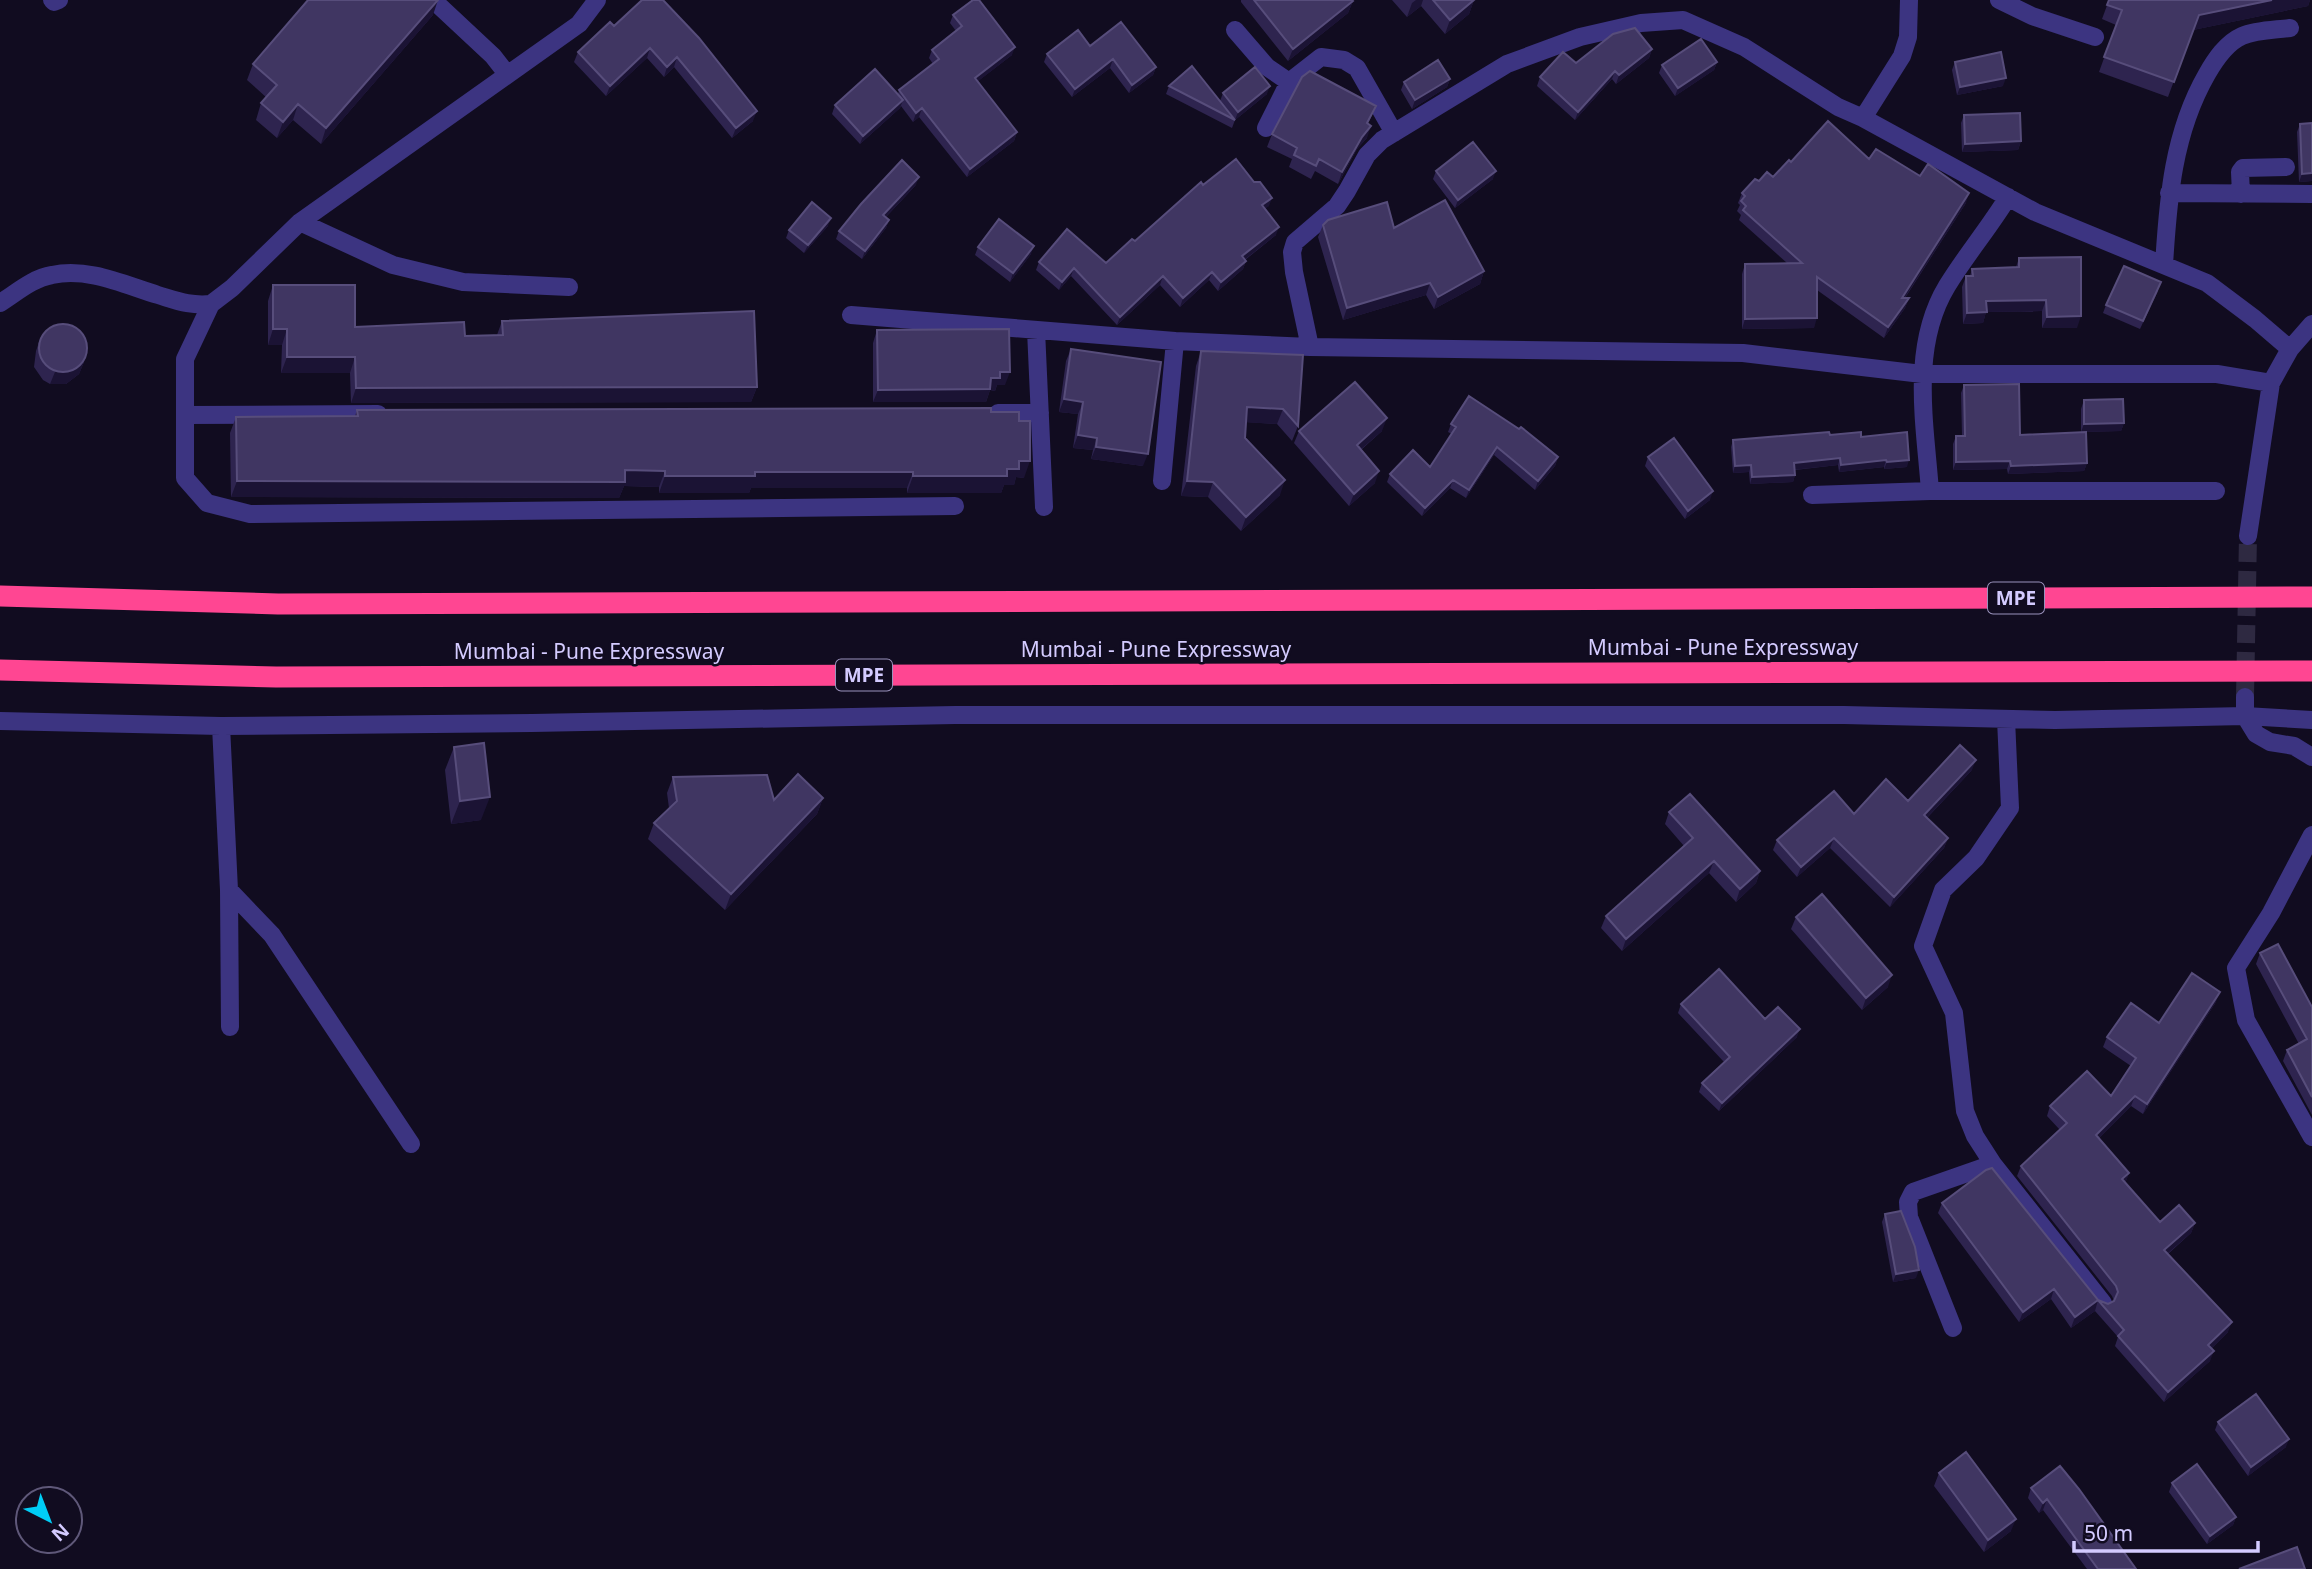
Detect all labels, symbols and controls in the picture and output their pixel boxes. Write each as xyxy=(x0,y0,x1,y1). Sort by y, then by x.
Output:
road number: MPE xyxy=(1988,582,2044,614)
street label: Mumbai - Pune Expressway xyxy=(1588,633,1858,661)
street label: Mumbai - Pune Expressway xyxy=(1021,635,1291,663)
street label: Mumbai - Pune Expressway xyxy=(454,637,724,665)
road number: MPE xyxy=(836,660,892,690)
north arrow xyxy=(14,1485,84,1555)
scale bar xyxy=(2074,1510,2258,1554)
text: N xyxy=(46,1518,75,1547)
text: 50 m xyxy=(2084,1519,2133,1547)

